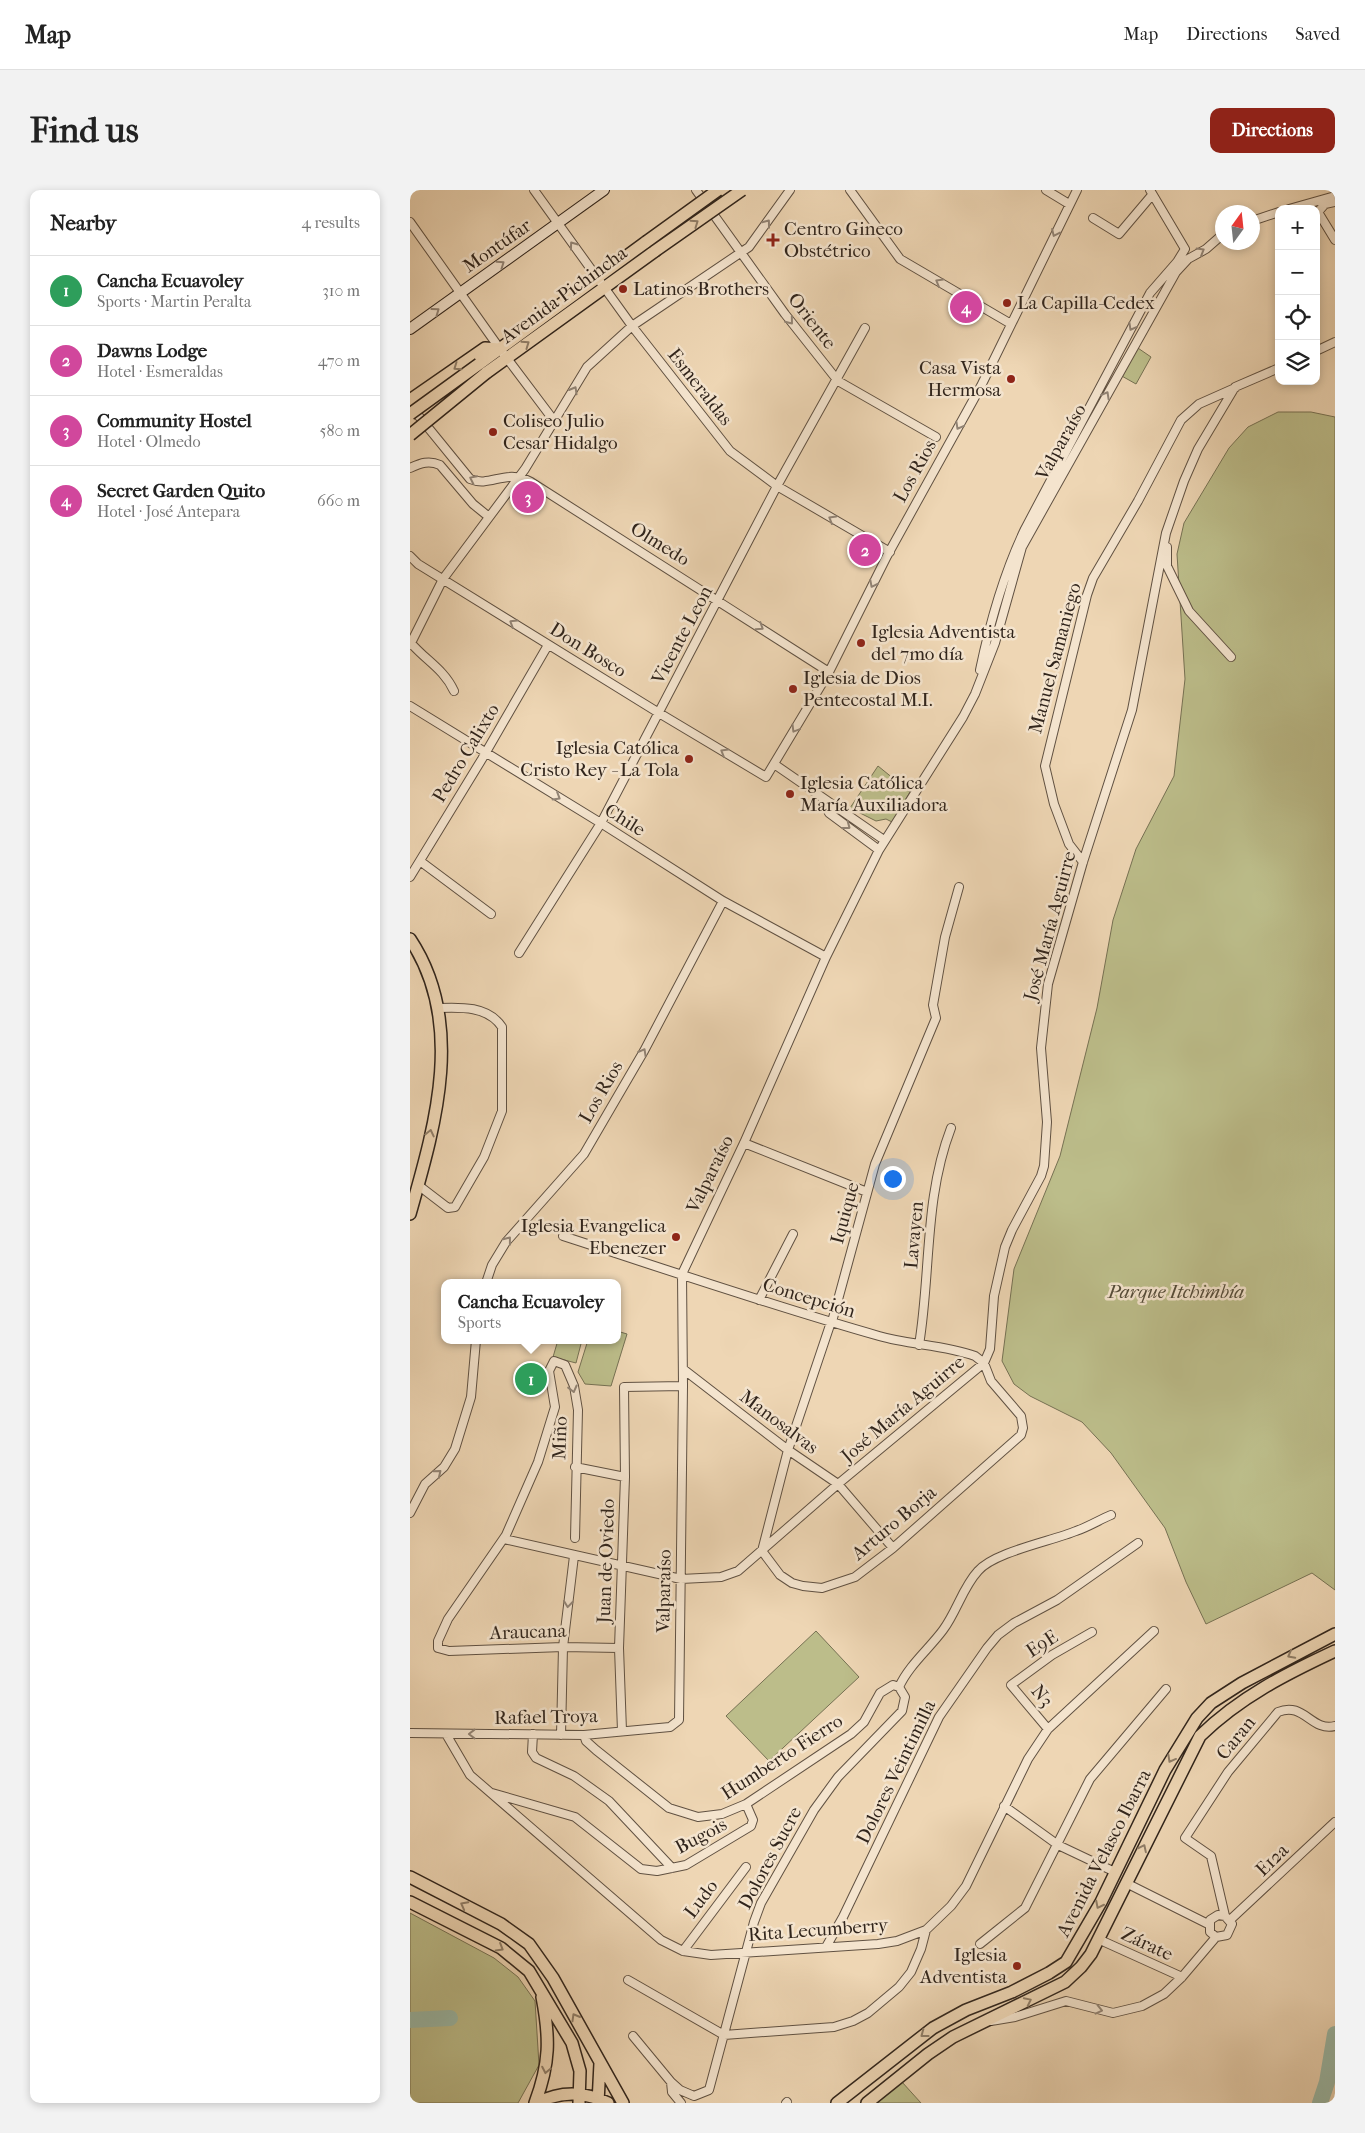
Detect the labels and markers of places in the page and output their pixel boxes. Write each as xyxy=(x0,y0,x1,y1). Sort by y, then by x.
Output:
place label: Centro Gineco Obstétrico xyxy=(784,218,903,262)
marker: Centro Gineco Obstétrico xyxy=(766,233,780,247)
place label: Latinos Brothers xyxy=(633,278,769,300)
marker: Latinos Brothers xyxy=(617,283,629,295)
pin: 4 xyxy=(950,288,982,326)
place label: La Capilla-Cedex xyxy=(1017,292,1155,314)
marker: La Capilla-Cedex xyxy=(1001,297,1013,309)
place label: Casa Vista Hermosa xyxy=(919,357,1001,401)
marker: Casa Vista Hermosa xyxy=(1005,373,1017,385)
place label: Coliseo Julio Cesar Hidalgo xyxy=(503,410,618,454)
marker: Coliseo Julio Cesar Hidalgo xyxy=(487,426,499,438)
pin: 3 xyxy=(512,478,544,516)
pin: 2 xyxy=(849,531,881,569)
place label: Iglesia Adventista del 7mo día xyxy=(871,621,1016,665)
marker: Iglesia Adventista del 7mo día xyxy=(855,637,867,649)
place label: Iglesia de Dios Pentecostal M.I. xyxy=(803,667,933,711)
marker: Iglesia de Dios Pentecostal M.I. xyxy=(787,683,799,695)
place label: Iglesia Católica Cristo Rey - La Tola xyxy=(520,737,679,781)
marker: Iglesia Católica Cristo Rey - La Tola xyxy=(683,753,695,765)
place label: Iglesia Católica María Auxiliadora xyxy=(800,772,948,816)
marker: Iglesia Católica María Auxiliadora xyxy=(784,788,796,800)
place label: Iglesia Evangelica Ebenezer xyxy=(521,1215,667,1259)
marker: Iglesia Evangelica Ebenezer xyxy=(670,1231,682,1243)
pin: 1 xyxy=(515,1360,547,1398)
place label: Iglesia Adventista xyxy=(919,1944,1007,1988)
marker: Iglesia Adventista xyxy=(1011,1960,1023,1972)

